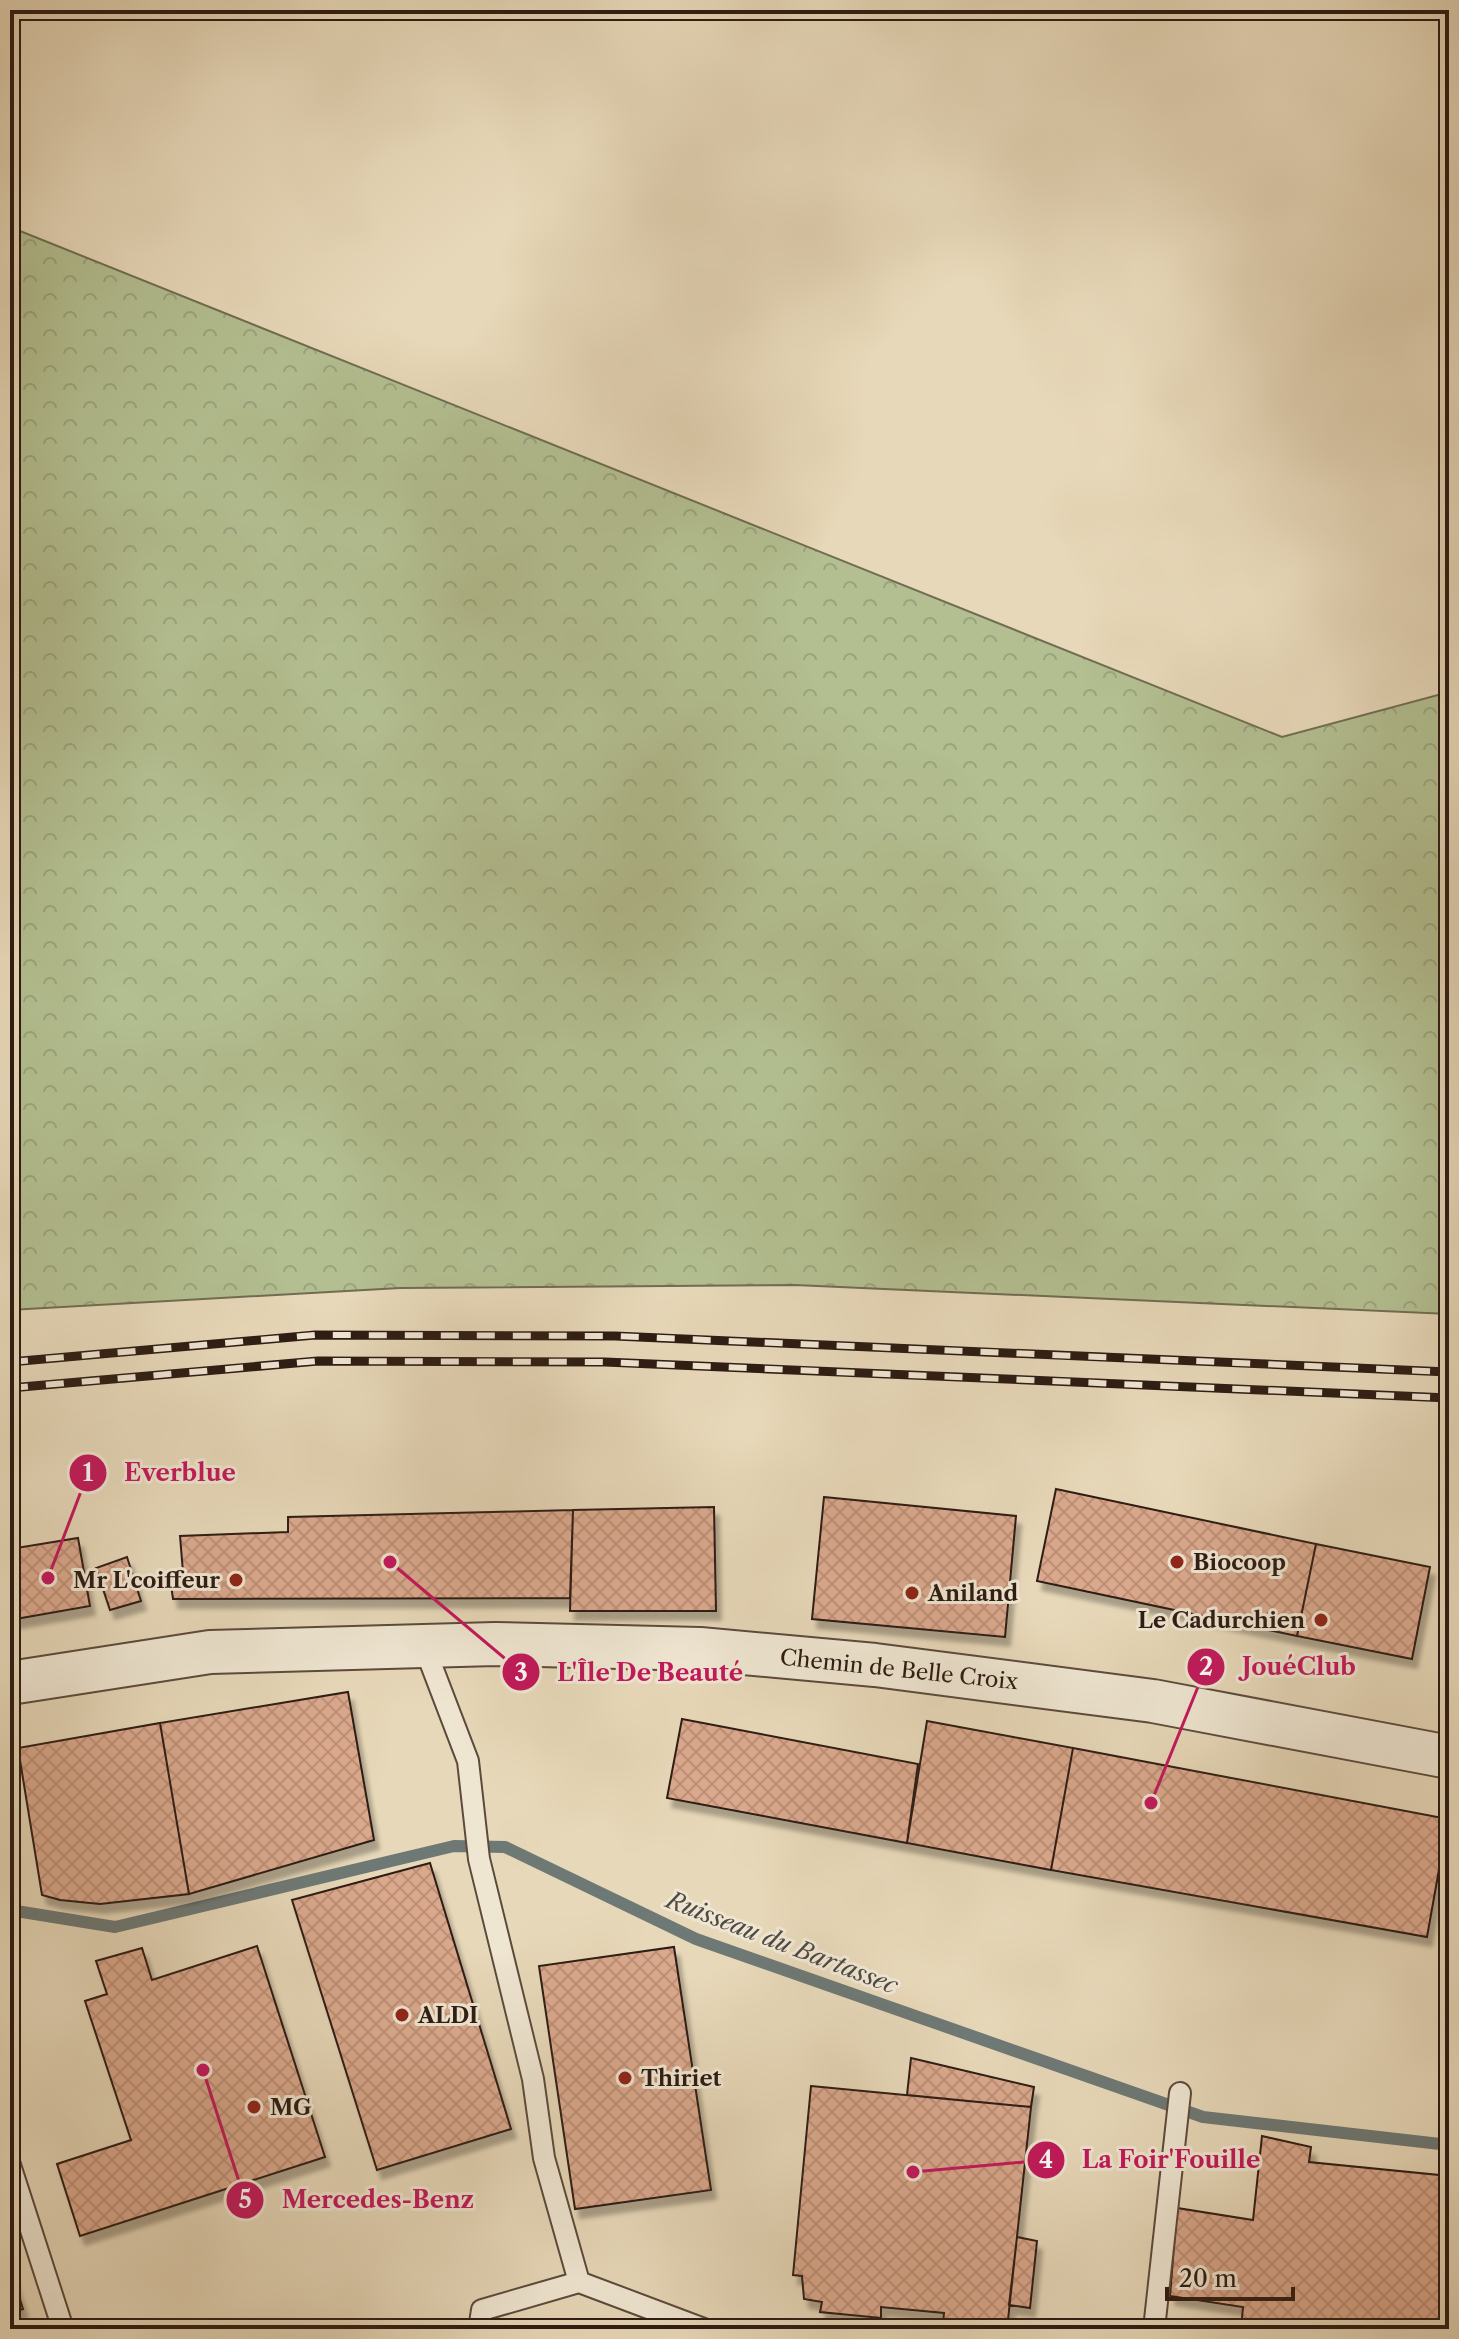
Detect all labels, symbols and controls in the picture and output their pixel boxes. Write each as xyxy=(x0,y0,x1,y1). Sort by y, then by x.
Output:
callout: Everblue xyxy=(68,1449,252,1497)
text: 1 xyxy=(83,1458,94,1487)
text: Everblue xyxy=(124,1458,236,1487)
place label: Biocoop xyxy=(1193,1549,1286,1576)
marker: Biocoop xyxy=(1168,1553,1186,1571)
place label: Mr L'coiffeur xyxy=(73,1567,220,1594)
marker: Mr L'coiffeur xyxy=(227,1571,245,1589)
place label: Aniland xyxy=(927,1580,1019,1607)
marker: Aniland xyxy=(903,1584,921,1602)
place label: Le Cadurchien xyxy=(1138,1607,1305,1634)
marker: Le Cadurchien xyxy=(1312,1611,1330,1629)
callout: JouéClub xyxy=(1186,1643,1372,1691)
street label: Chemin de Belle Croix xyxy=(779,1644,1020,1695)
callout: L'Île De Beauté xyxy=(501,1648,759,1696)
text: 2 xyxy=(1199,1652,1213,1681)
text: JouéClub xyxy=(1238,1652,1356,1681)
text: 3 xyxy=(514,1658,528,1687)
text: L'Île De Beauté xyxy=(557,1658,743,1687)
water label: Ruisseau du Bartassec xyxy=(661,1884,903,2000)
place label: ALDI xyxy=(417,2002,478,2029)
marker: ALDI xyxy=(393,2006,411,2024)
place label: Thiriet xyxy=(641,2065,722,2092)
marker: Thiriet xyxy=(616,2069,634,2087)
place label: MG xyxy=(270,2094,312,2121)
marker: MG xyxy=(245,2098,263,2116)
callout: La Foir'Fouille xyxy=(1026,2136,1276,2184)
text: 4 xyxy=(1039,2145,1053,2174)
text: La Foir'Fouille xyxy=(1082,2145,1260,2174)
callout: Mercedes-Benz xyxy=(225,2176,490,2224)
text: 5 xyxy=(238,2185,252,2214)
text: Mercedes-Benz xyxy=(282,2185,474,2214)
scale bar xyxy=(1167,2251,1293,2301)
text: 20 m xyxy=(1179,2264,1237,2293)

